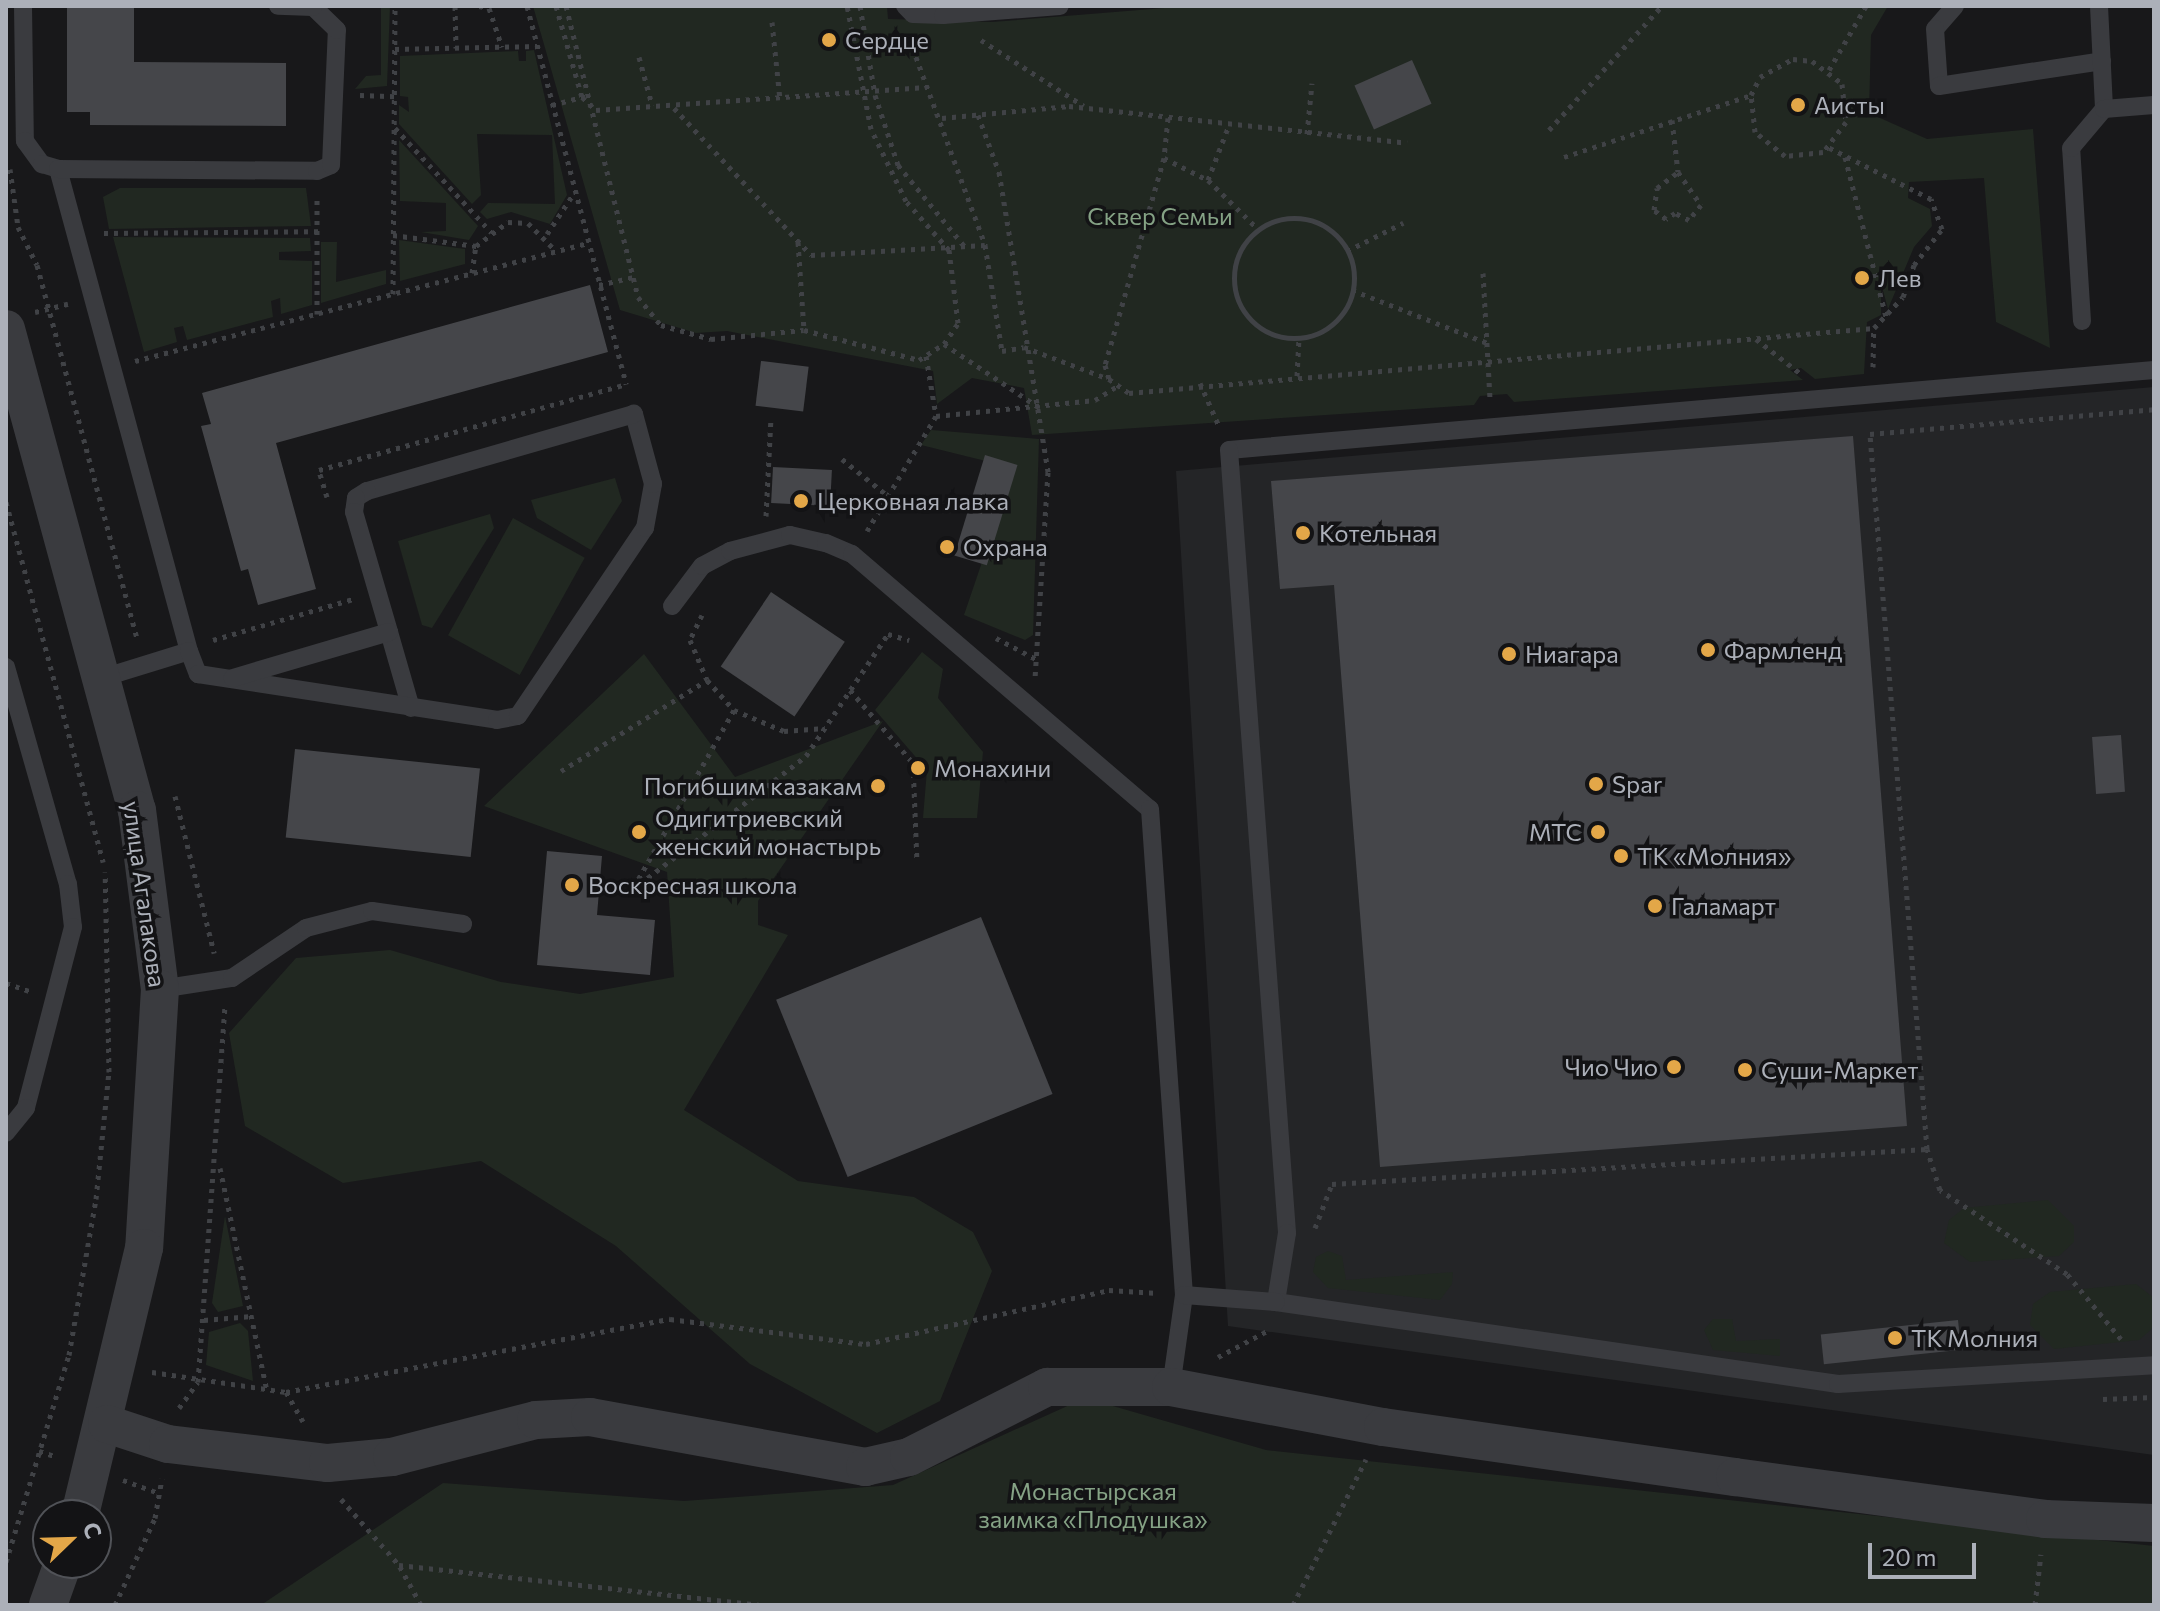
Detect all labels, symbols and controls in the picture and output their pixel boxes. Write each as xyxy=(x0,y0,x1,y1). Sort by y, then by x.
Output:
place label: Сердце xyxy=(845,26,929,54)
marker: Сердце xyxy=(820,31,838,49)
place label: Аисты xyxy=(1814,91,1885,119)
marker: Аисты xyxy=(1789,96,1807,114)
park label: Сквер Семьи xyxy=(1087,202,1233,230)
place label: Лев xyxy=(1878,264,1921,292)
marker: Лев xyxy=(1853,269,1871,287)
place label: Церковная лавка xyxy=(817,487,1009,515)
marker: Церковная лавка xyxy=(792,492,810,510)
place label: Котельная xyxy=(1319,519,1437,547)
marker: Котельная xyxy=(1294,524,1312,542)
place label: Охрана xyxy=(963,533,1048,561)
marker: Охрана xyxy=(938,538,956,556)
place label: Фармленд xyxy=(1724,636,1842,664)
place label: Ниагара xyxy=(1525,640,1619,668)
marker: Фармленд xyxy=(1699,641,1717,659)
marker: Ниагара xyxy=(1500,645,1518,663)
place label: Монахини xyxy=(934,754,1051,782)
marker: Монахини xyxy=(909,759,927,777)
place label: Spar xyxy=(1612,770,1662,798)
place label: Погибшим казакам xyxy=(644,772,862,800)
marker: Spar xyxy=(1587,775,1605,793)
marker: Погибшим казакам xyxy=(869,777,887,795)
street label: улица Агалакова xyxy=(118,799,172,989)
place label: Одигитриевский женский монастырь xyxy=(655,804,881,860)
place label: МТС xyxy=(1529,818,1582,846)
marker: Одигитриевский женский монастырь xyxy=(630,823,648,841)
marker: МТС xyxy=(1589,823,1607,841)
place label: ТК «Молния» xyxy=(1637,842,1791,870)
marker: ТК «Молния» xyxy=(1612,847,1630,865)
place label: Воскресная школа xyxy=(588,871,797,899)
marker: Воскресная школа xyxy=(563,876,581,894)
place label: Галамарт xyxy=(1671,892,1776,920)
marker: Галамарт xyxy=(1646,897,1664,915)
place label: Чио Чио xyxy=(1565,1053,1658,1081)
place label: Суши-Маркет xyxy=(1761,1056,1919,1084)
marker: Чио Чио xyxy=(1665,1058,1683,1076)
marker: Суши-Маркет xyxy=(1736,1061,1754,1079)
place label: ТК Молния xyxy=(1911,1324,2038,1352)
marker: ТК Молния xyxy=(1886,1329,1904,1347)
park label: Монастырская заимка «Плодушка» xyxy=(978,1477,1208,1533)
north arrow xyxy=(32,1499,112,1579)
text: С xyxy=(77,1518,108,1542)
scale bar xyxy=(1872,1527,1980,1577)
text: 20 m xyxy=(1882,1542,1936,1571)

